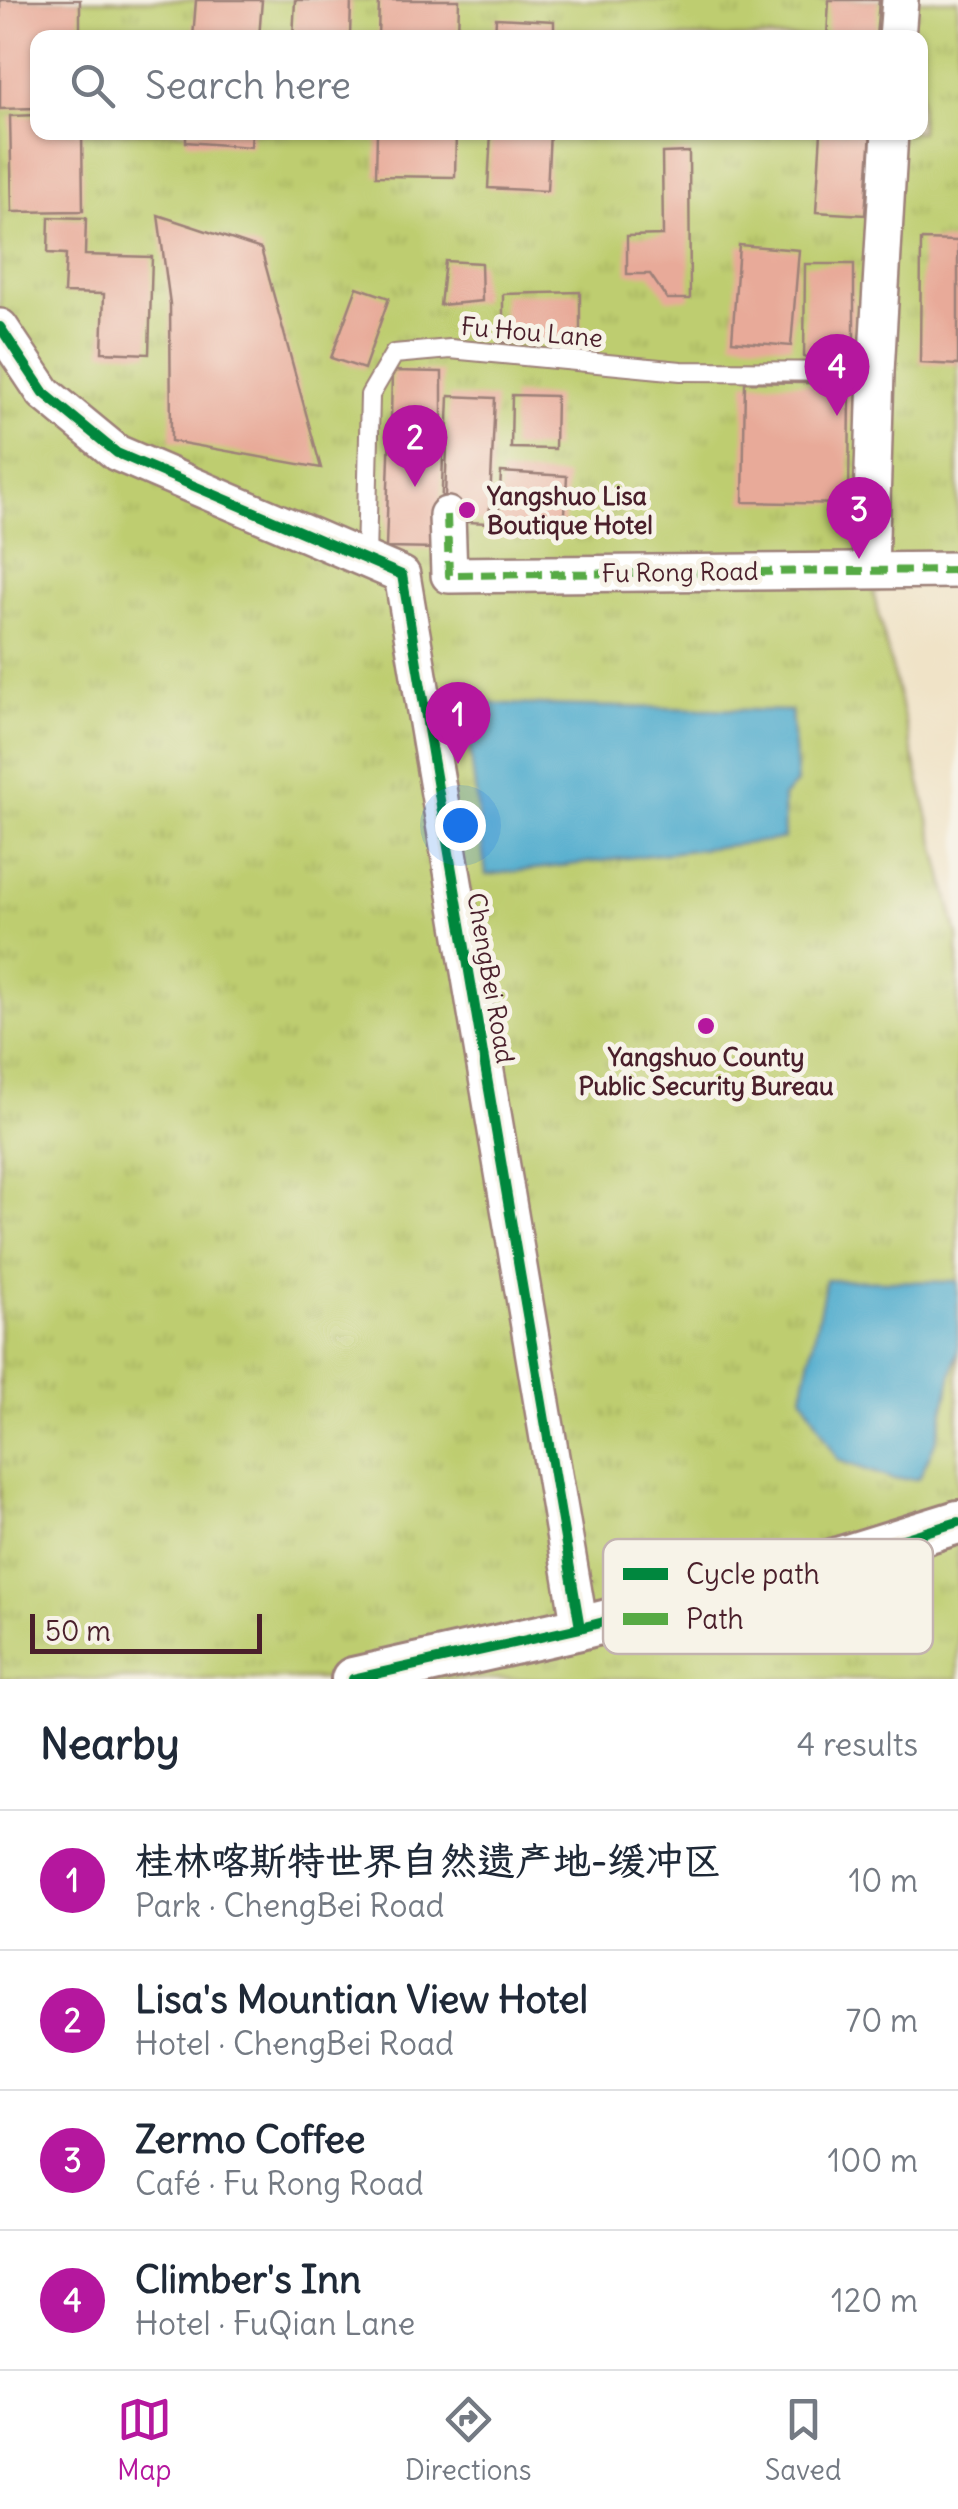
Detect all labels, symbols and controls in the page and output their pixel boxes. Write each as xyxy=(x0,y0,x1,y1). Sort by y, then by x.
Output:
search box xyxy=(30,30,928,140)
icon: search xyxy=(65,58,120,113)
text: Search here xyxy=(145,62,351,109)
street label: Fu Hou Lane xyxy=(460,310,604,354)
pin: 4 xyxy=(804,334,870,416)
pin: 2 xyxy=(382,404,448,487)
pin: 3 xyxy=(826,476,892,559)
place label: Yangshuo Lisa Boutique Hotel xyxy=(486,480,653,541)
marker: Yangshuo Lisa Boutique Hotel xyxy=(456,499,478,521)
street label: Fu Rong Road xyxy=(601,555,759,589)
pin: 1 xyxy=(426,682,490,764)
your location xyxy=(435,800,486,851)
street label: ChengBei Road xyxy=(460,890,522,1066)
marker: Yangshuo County Public Security Bureau xyxy=(695,1015,717,1037)
place label: Yangshuo County Public Security Bureau xyxy=(578,1041,834,1102)
legend xyxy=(603,1539,933,1654)
text: Cycle path xyxy=(686,1556,820,1592)
text: Path xyxy=(686,1601,744,1637)
scale bar xyxy=(30,1609,262,1654)
text: 50 m xyxy=(45,1613,111,1649)
text: Nearby xyxy=(40,1718,179,1770)
text: 4 results xyxy=(797,1724,918,1765)
text: 桂林喀斯特世界自然遗产地-缓冲区 xyxy=(135,1837,721,1884)
text: 1 xyxy=(66,1860,79,1901)
text: 10 m xyxy=(849,1860,918,1901)
text: Park · ChengBei Road xyxy=(135,1885,444,1926)
text: Lisa's Mountian View Hotel xyxy=(135,1976,588,2023)
text: 2 xyxy=(64,2000,81,2041)
text: 70 m xyxy=(846,2000,918,2041)
text: Hotel · ChengBei Road xyxy=(135,2023,454,2064)
text: Zermo Coffee xyxy=(135,2116,366,2163)
text: 3 xyxy=(63,2140,82,2181)
text: 100 m xyxy=(828,2140,918,2181)
text: Café · Fu Rong Road xyxy=(135,2163,424,2204)
text: Climber's Inn xyxy=(135,2256,361,2303)
text: 4 xyxy=(63,2280,82,2321)
text: 120 m xyxy=(831,2280,918,2321)
text: Hotel · FuQian Lane xyxy=(135,2303,415,2344)
tab: Map xyxy=(117,2392,172,2488)
tab: Directions xyxy=(405,2392,531,2488)
tab: Saved xyxy=(765,2392,841,2488)

